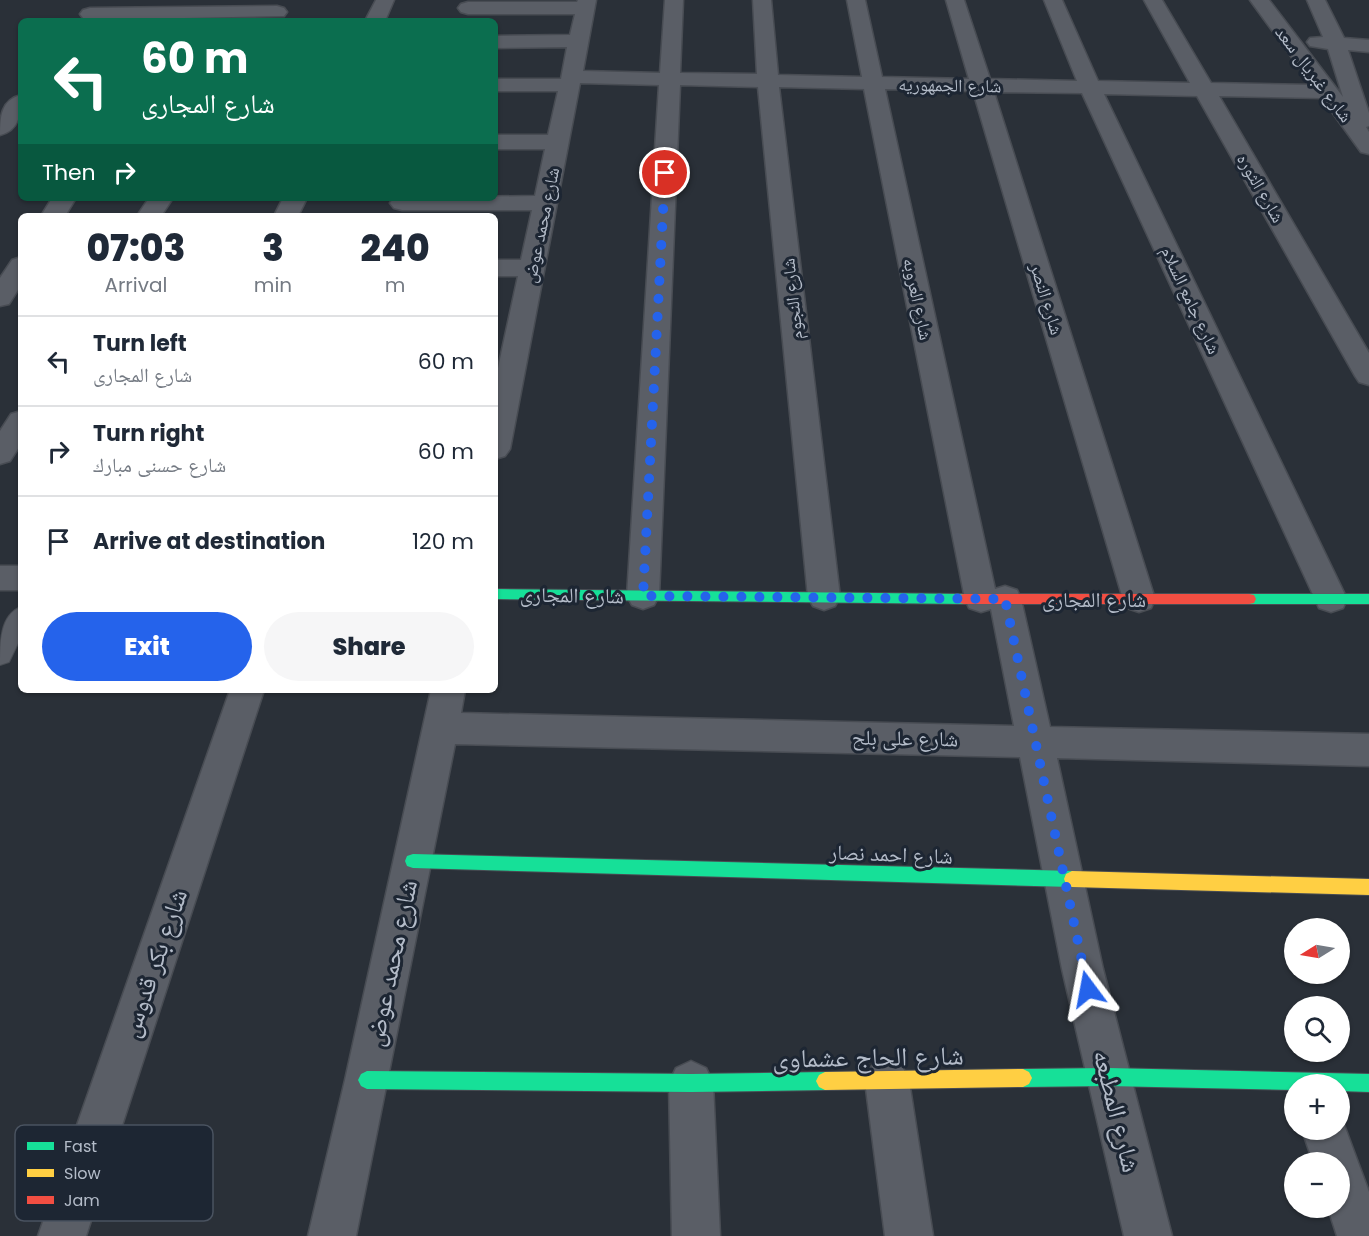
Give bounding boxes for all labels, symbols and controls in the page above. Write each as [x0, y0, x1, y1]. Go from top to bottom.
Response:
street label: شارع غبريال سعد [1269, 21, 1359, 127]
text: 60 m [141, 29, 249, 88]
icon: left [42, 42, 120, 120]
street label: شارع الجمهوريه [898, 72, 1002, 98]
text: شارع المجارى [141, 85, 275, 122]
pin [639, 147, 690, 198]
street label: شارع الثوره [1231, 149, 1291, 227]
icon: right [108, 156, 141, 189]
icon: arrive [648, 156, 681, 189]
text: Then [42, 157, 96, 188]
street label: شارع محمد عوض [517, 165, 565, 285]
text: 07:03 [86, 223, 185, 274]
text: 3 [262, 223, 284, 274]
text: 240 [361, 223, 430, 274]
street label: شارع جامع السلام [1155, 242, 1227, 358]
street label: شارع العروبه [897, 256, 939, 342]
street label: شارع النجوم [775, 257, 809, 341]
street label: شارع النصر [1024, 259, 1070, 338]
text: Arrival [104, 271, 167, 299]
text: min [254, 271, 292, 299]
text: m [385, 271, 405, 299]
text: Turn left [93, 328, 187, 359]
icon: left [42, 345, 75, 378]
text: 60 m [418, 346, 474, 377]
text: شارع المجارى [93, 361, 192, 389]
text: Turn right [93, 418, 204, 449]
icon: right [42, 435, 75, 468]
text: 60 m [418, 436, 474, 467]
text: شارع حسنى مبارك [93, 451, 226, 479]
icon: arrive [42, 525, 75, 558]
text: Arrive at destination [93, 526, 325, 557]
text: 120 m [412, 526, 474, 557]
street label: شارع المجارى [520, 580, 624, 610]
street label: شارع المجارى [1042, 585, 1146, 614]
button: Exit [42, 612, 252, 681]
button: Share [264, 612, 474, 681]
street label: شارع على بلح [852, 723, 958, 753]
street label: شارع احمد نصار [828, 837, 953, 871]
street label: شارع محمد عوض [356, 876, 426, 1050]
street label: شارع بكر قدوس [112, 884, 196, 1042]
north arrow [1284, 918, 1350, 984]
map controls [1284, 918, 1350, 1218]
position arrow [1056, 957, 1120, 1021]
button: search [1284, 996, 1350, 1062]
street label: شارع الحاج عشماوى [772, 1037, 964, 1077]
street label: شارع المطبعه [1084, 1046, 1150, 1176]
button: + [1284, 1074, 1350, 1140]
legend [15, 1125, 213, 1221]
text: Fast [64, 1135, 97, 1158]
button: − [1284, 1152, 1350, 1218]
text: Slow [64, 1162, 101, 1185]
text: Jam [64, 1189, 100, 1212]

